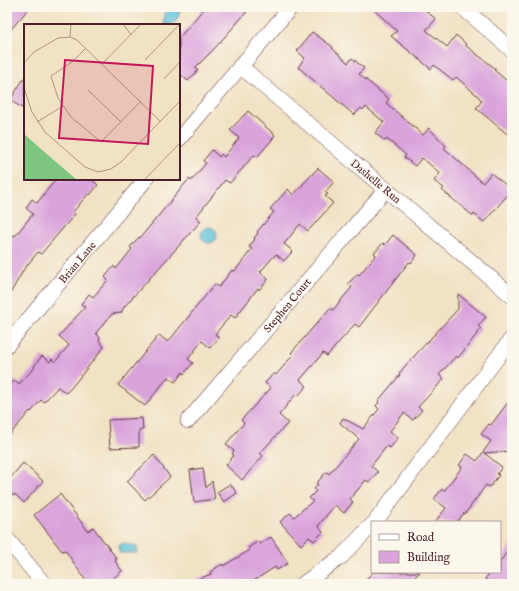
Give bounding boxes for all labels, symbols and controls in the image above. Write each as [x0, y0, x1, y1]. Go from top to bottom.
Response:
inset map [24, 24, 180, 180]
street label: Dashelle Run [347, 157, 404, 207]
street label: Brian Lane [56, 239, 99, 287]
street label: Stephen Court [261, 275, 315, 336]
legend [371, 521, 501, 573]
text: Road [407, 530, 435, 545]
text: Building [407, 550, 451, 565]

